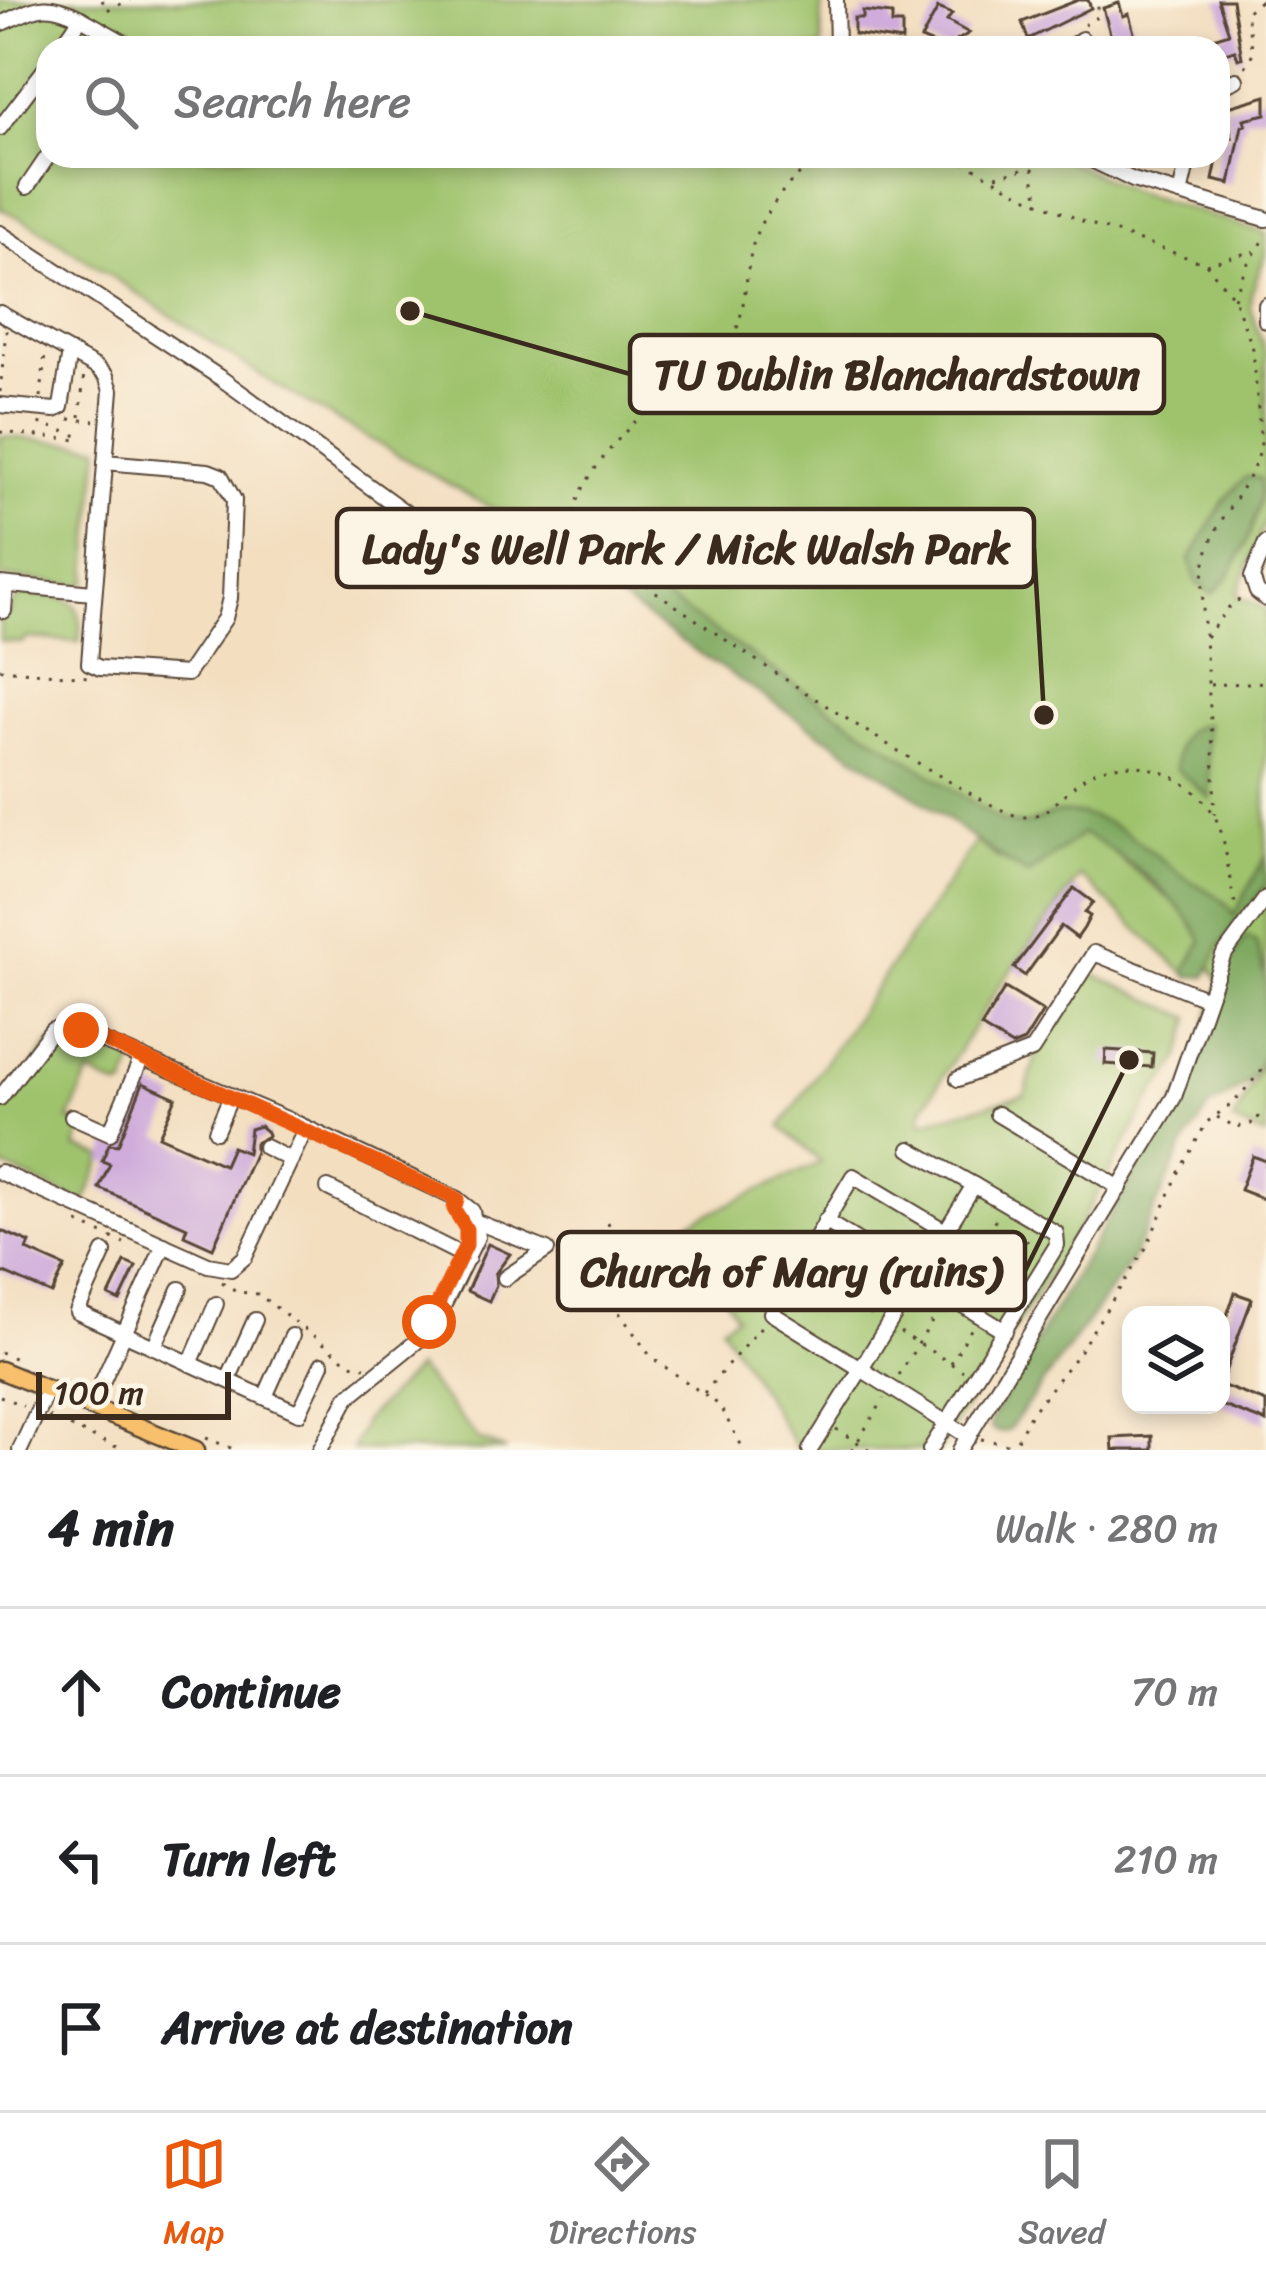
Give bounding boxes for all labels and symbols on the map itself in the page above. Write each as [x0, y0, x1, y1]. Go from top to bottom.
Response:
callout: TU Dublin Blanchardstown [630, 335, 1164, 413]
text: TU Dublin Blanchardstown [654, 338, 1141, 412]
callout: Lady's Well Park / Mick Walsh Park [337, 509, 1034, 587]
text: Lady's Well Park / Mick Walsh Park [362, 512, 1012, 586]
route end [54, 1003, 108, 1057]
callout: Church of Mary (ruins) [558, 1232, 1025, 1310]
text: Church of Mary (ruins) [580, 1235, 1005, 1309]
route start [402, 1295, 456, 1349]
scale bar [36, 1366, 231, 1419]

